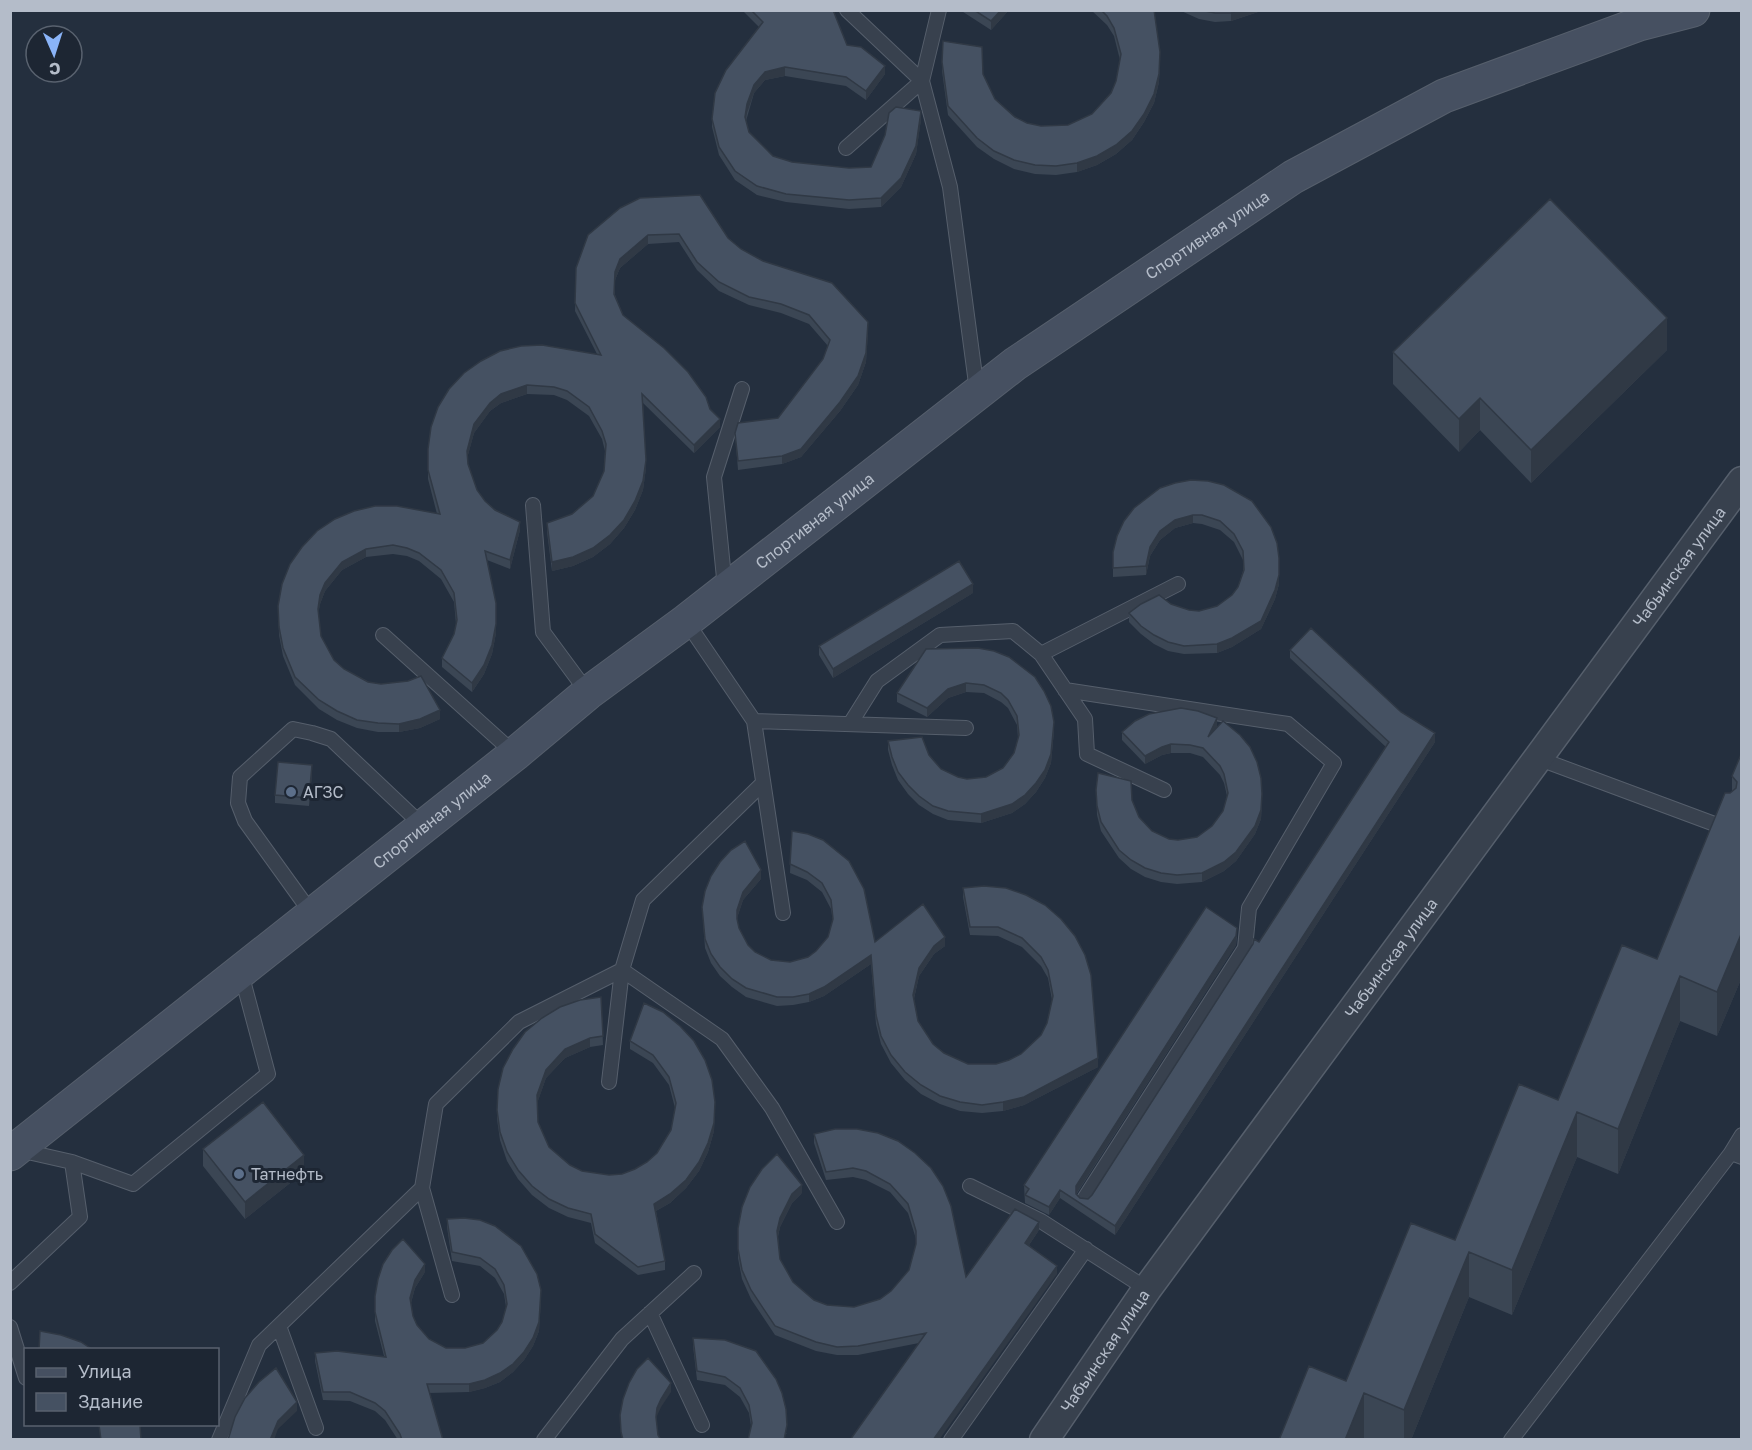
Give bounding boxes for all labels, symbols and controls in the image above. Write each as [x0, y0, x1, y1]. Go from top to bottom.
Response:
north arrow [24, 24, 84, 84]
text: С [49, 59, 61, 79]
street label: Спортивная улица [1141, 186, 1273, 284]
street label: Спортивная улица [751, 468, 878, 573]
street label: Чабьинская улица [1628, 503, 1730, 630]
street label: Спортивная улица [369, 767, 495, 873]
place label: АГЗС [303, 782, 343, 802]
marker: АГЗС [284, 785, 298, 799]
street label: Чабьинская улица [1340, 894, 1442, 1022]
place label: Татнефть [251, 1164, 323, 1184]
marker: Татнефть [232, 1167, 246, 1181]
street label: Чабьинская улица [1056, 1286, 1154, 1416]
legend [24, 1348, 219, 1426]
text: Улица [78, 1360, 132, 1382]
text: Здание [78, 1390, 143, 1412]

